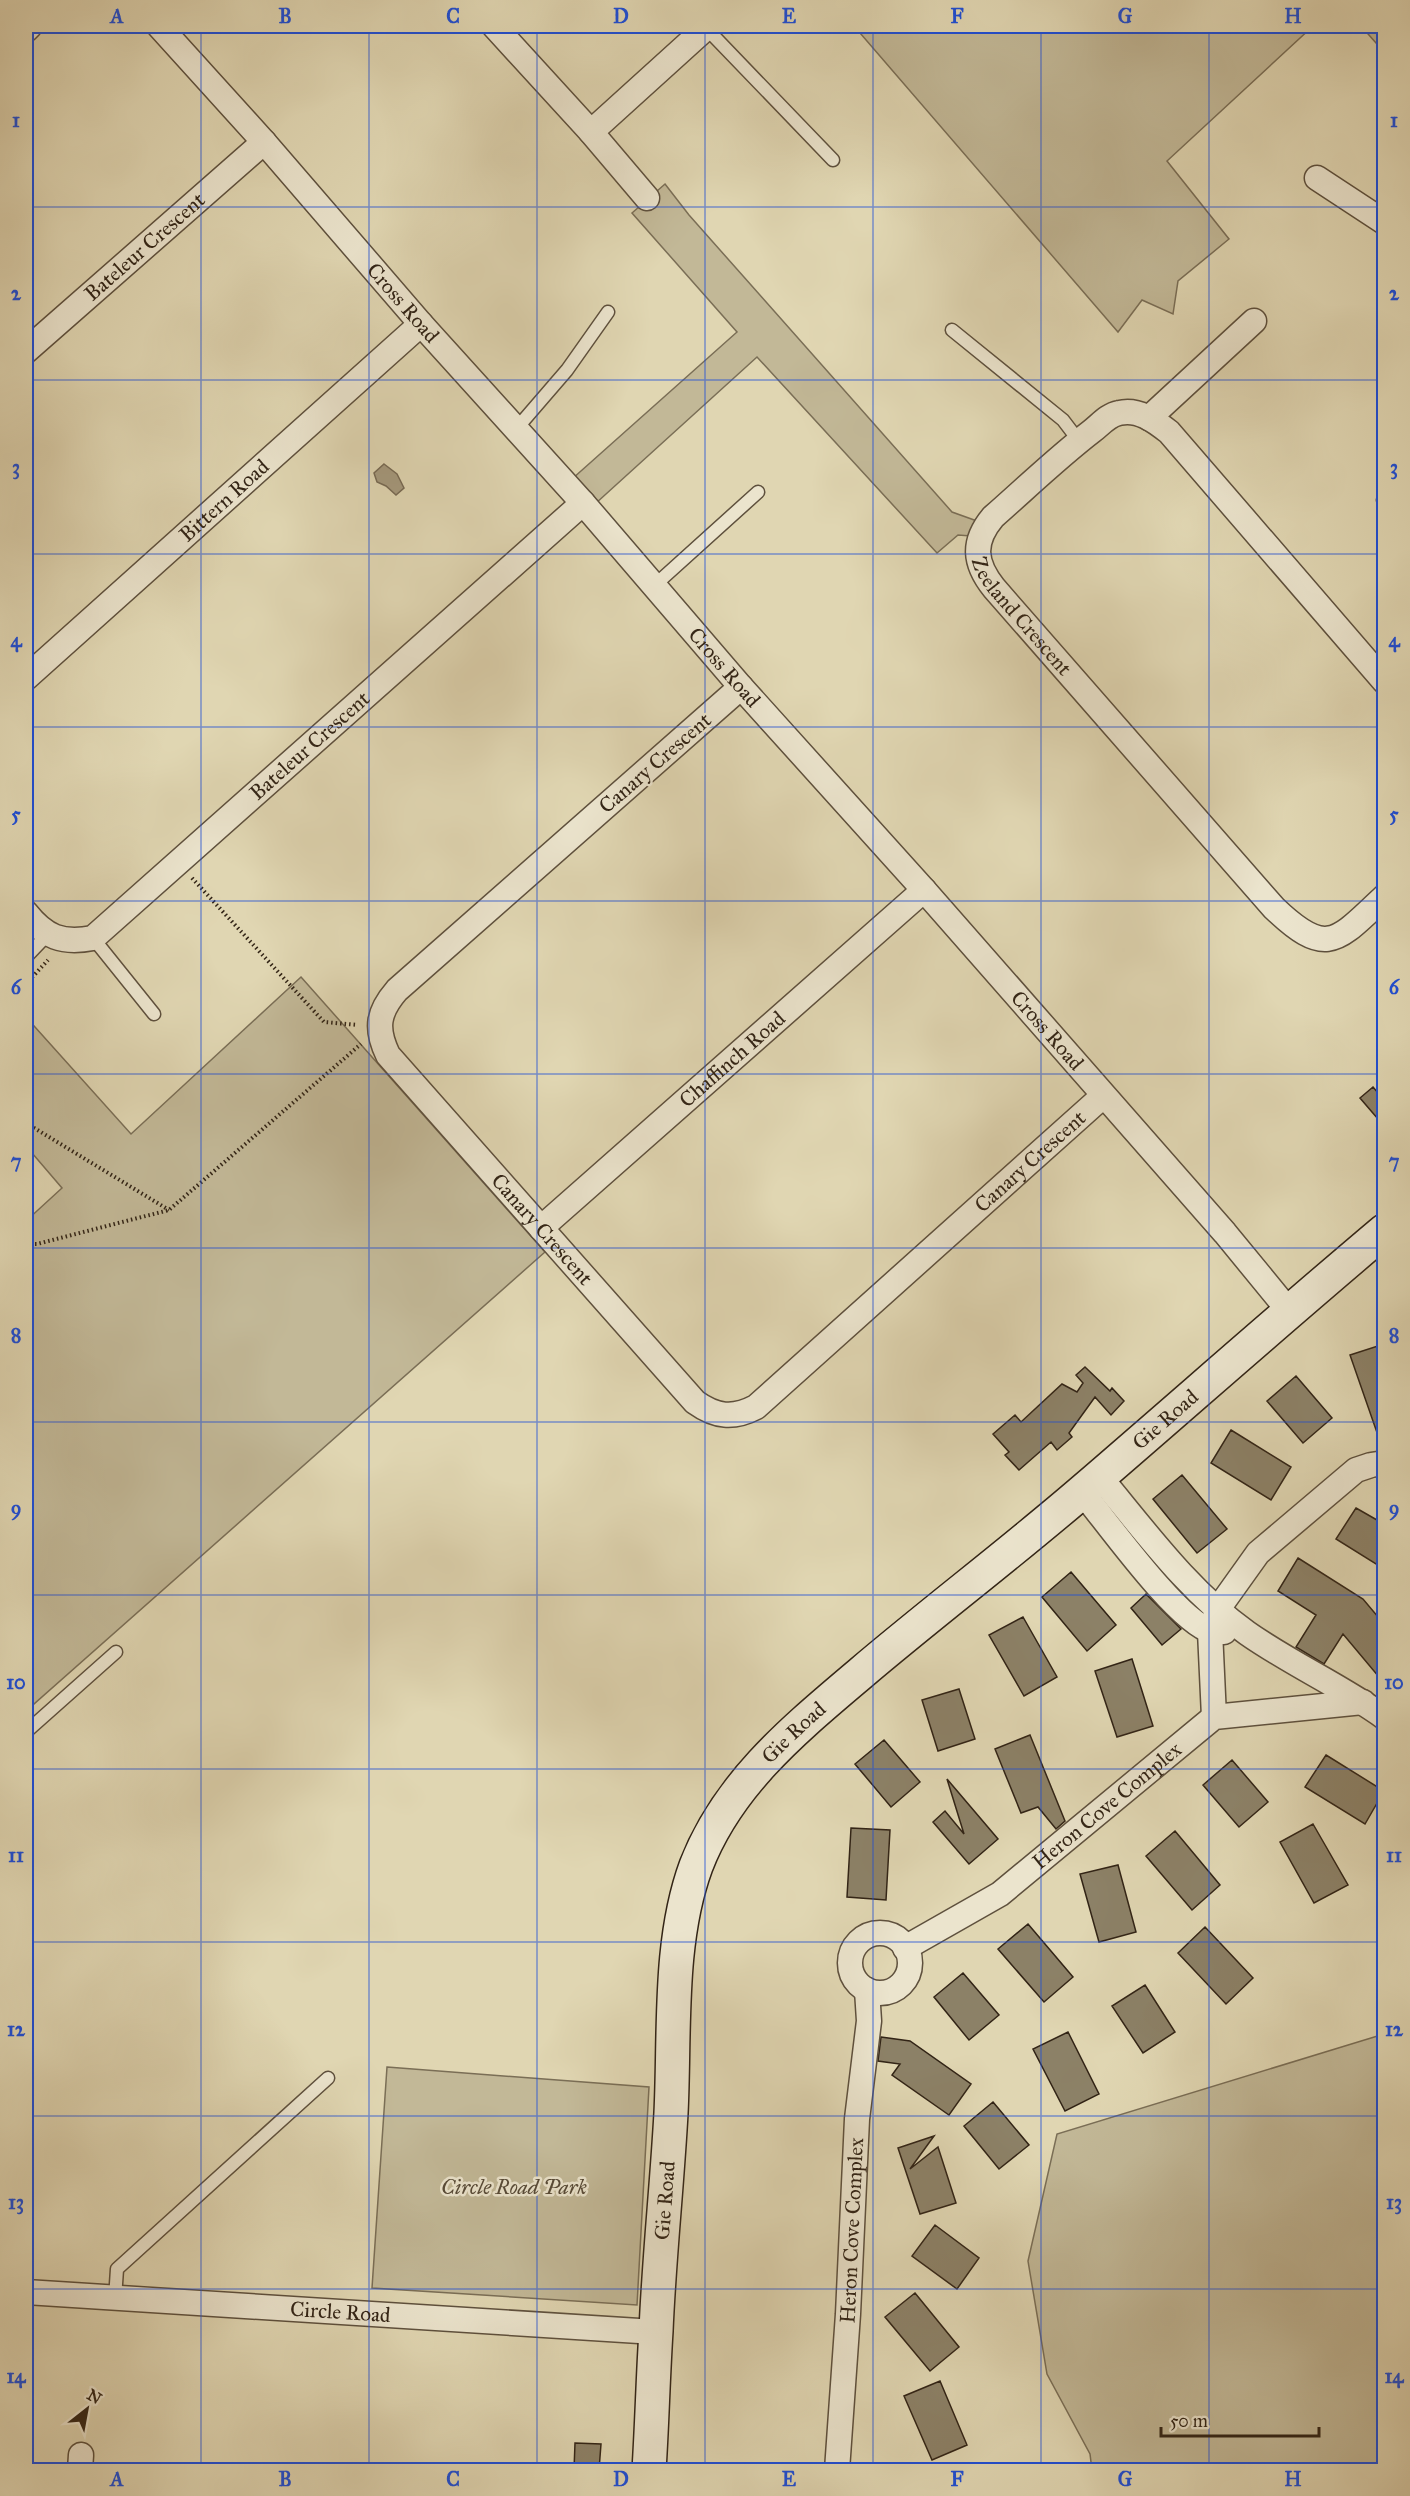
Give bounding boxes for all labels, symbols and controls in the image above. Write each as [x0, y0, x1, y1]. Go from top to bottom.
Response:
text: A [108, 4, 124, 28]
text: B [278, 4, 292, 28]
text: C [446, 4, 460, 28]
text: D [613, 4, 629, 28]
text: E [782, 4, 797, 28]
text: F [950, 4, 964, 28]
text: G [1118, 4, 1133, 28]
text: H [1284, 4, 1302, 28]
text: 1 [12, 108, 20, 132]
text: 1 [1390, 108, 1398, 132]
street label: Bateleur Crescent [79, 187, 211, 307]
street label: Cross Road [361, 258, 445, 349]
text: 2 [11, 281, 22, 305]
text: 2 [1389, 281, 1400, 305]
street label: Bittern Road [174, 453, 275, 547]
text: 3 [12, 455, 20, 480]
text: 3 [1390, 455, 1398, 480]
street label: Zeeland Crescent [966, 554, 1078, 681]
street label: Cross Road [683, 622, 766, 713]
text: 4 [10, 628, 22, 653]
text: 4 [1388, 628, 1400, 653]
street label: Bateleur Crescent [244, 685, 375, 806]
street label: Canary Crescent [593, 707, 717, 819]
text: 5 [11, 802, 21, 826]
text: 5 [1389, 802, 1399, 826]
text: 6 [11, 975, 23, 999]
text: 6 [1389, 975, 1401, 999]
street label: Cross Road [1005, 985, 1090, 1076]
street label: Chaffinch Road [674, 1005, 791, 1113]
street label: Canary Crescent [969, 1104, 1092, 1218]
text: 7 [11, 1149, 22, 1173]
text: 7 [1389, 1149, 1400, 1173]
street label: Canary Crescent [486, 1168, 599, 1291]
text: 8 [11, 1323, 21, 1347]
text: 8 [1389, 1323, 1399, 1347]
street label: Gie Road [1127, 1384, 1204, 1455]
text: 9 [11, 1496, 21, 1521]
text: 9 [1389, 1496, 1399, 1521]
text: 10 [6, 1670, 26, 1694]
text: 10 [1384, 1670, 1404, 1694]
street label: Gie Road [756, 1696, 832, 1769]
street label: Heron Cove Complex [1027, 1736, 1187, 1875]
text: 11 [8, 1843, 24, 1867]
text: 11 [1386, 1843, 1402, 1867]
text: 12 [7, 2017, 26, 2041]
text: 12 [1385, 2017, 1404, 2041]
street label: Heron Cove Complex [834, 2136, 869, 2324]
street label: Gie Road [649, 2160, 681, 2241]
park label: Circle Road Park [441, 2174, 588, 2200]
text: 13 [8, 2190, 24, 2215]
text: 13 [1386, 2190, 1402, 2215]
street label: Circle Road [289, 2296, 392, 2328]
text: 14 [6, 2364, 26, 2389]
text: 14 [1384, 2364, 1404, 2389]
north arrow [57, 2379, 117, 2439]
text: N [84, 2385, 106, 2408]
scale bar [1161, 2400, 1318, 2438]
text: 50 m [1170, 2410, 1208, 2432]
text: A [108, 2467, 124, 2491]
text: B [278, 2467, 292, 2491]
text: C [446, 2467, 460, 2491]
text: D [613, 2467, 629, 2491]
text: E [782, 2467, 797, 2491]
text: F [950, 2467, 964, 2491]
text: G [1118, 2467, 1133, 2491]
text: H [1284, 2467, 1302, 2491]

